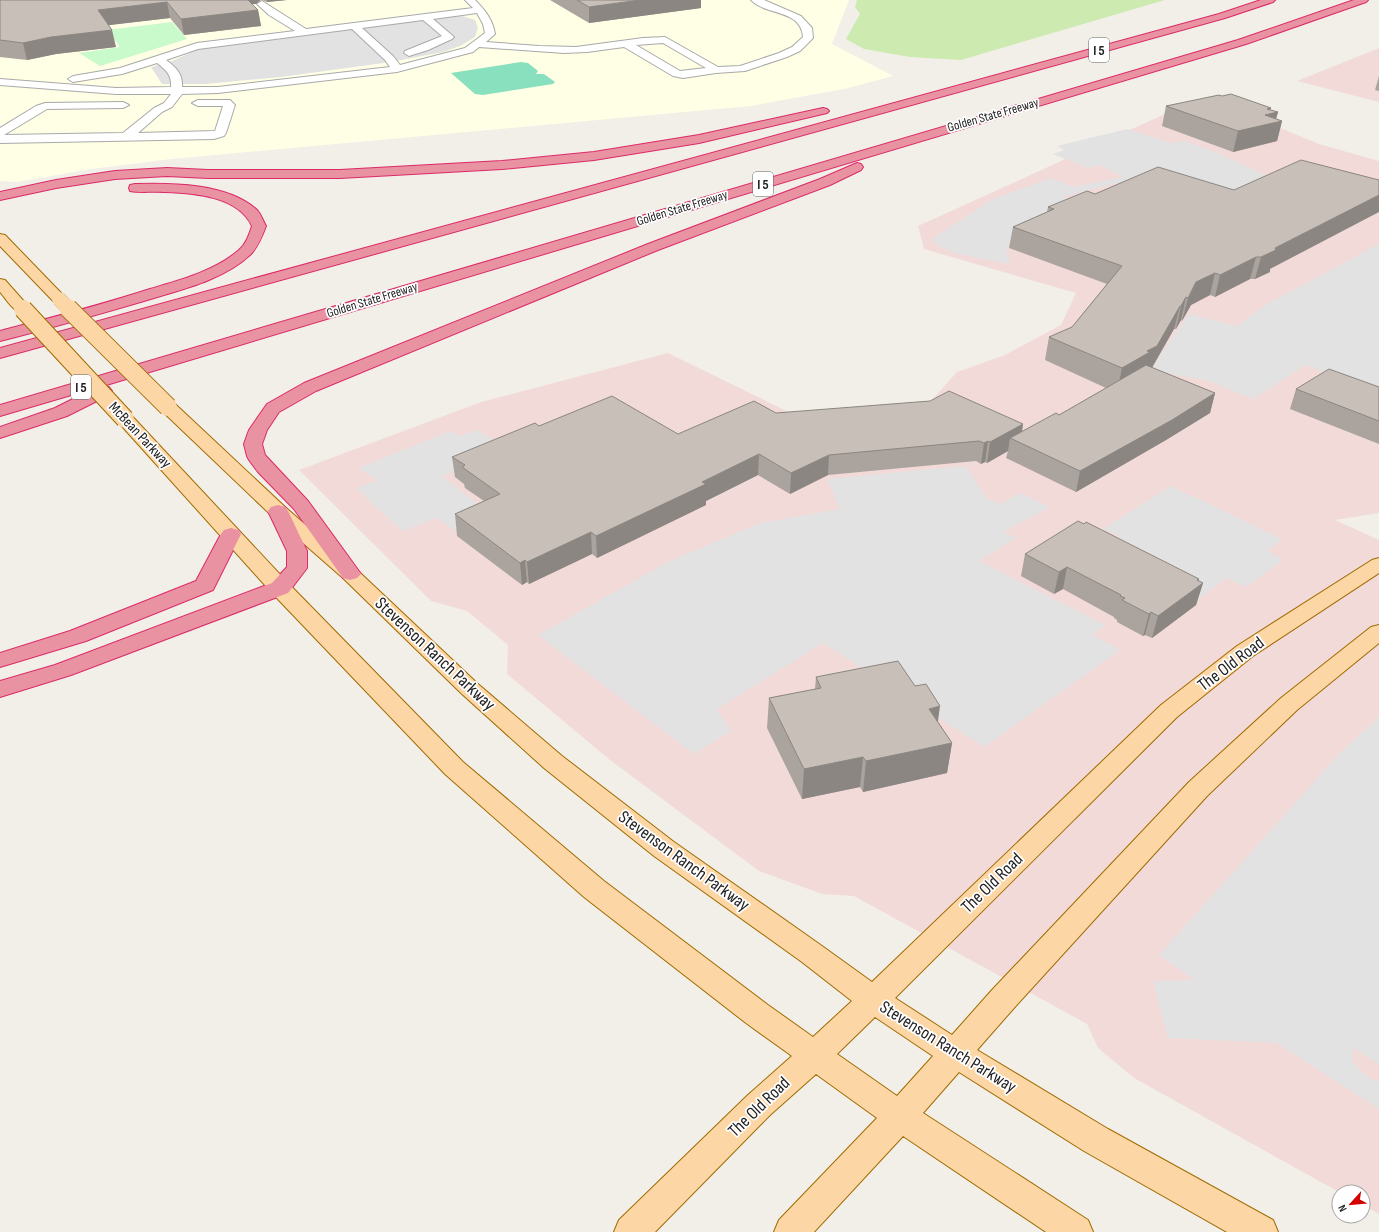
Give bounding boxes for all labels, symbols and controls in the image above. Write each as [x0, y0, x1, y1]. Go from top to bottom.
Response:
road number: I 5 [1089, 38, 1109, 62]
street label: Golden State Freeway [946, 94, 1040, 136]
road number: I 5 [753, 172, 773, 196]
street label: Golden State Freeway [635, 187, 729, 229]
street label: Golden State Freeway [325, 279, 419, 321]
road number: I 5 [71, 375, 91, 399]
street label: McBean Parkway [104, 398, 176, 472]
street label: Stevenson Ranch Parkway [370, 593, 500, 715]
street label: The Old Road [1194, 632, 1268, 696]
street label: Stevenson Ranch Parkway [614, 806, 754, 916]
street label: The Old Road [957, 849, 1027, 917]
street label: Stevenson Ranch Parkway [876, 997, 1020, 1097]
street label: The Old Road [724, 1073, 794, 1141]
north arrow [1331, 1184, 1371, 1224]
text: N [1335, 1203, 1350, 1214]

